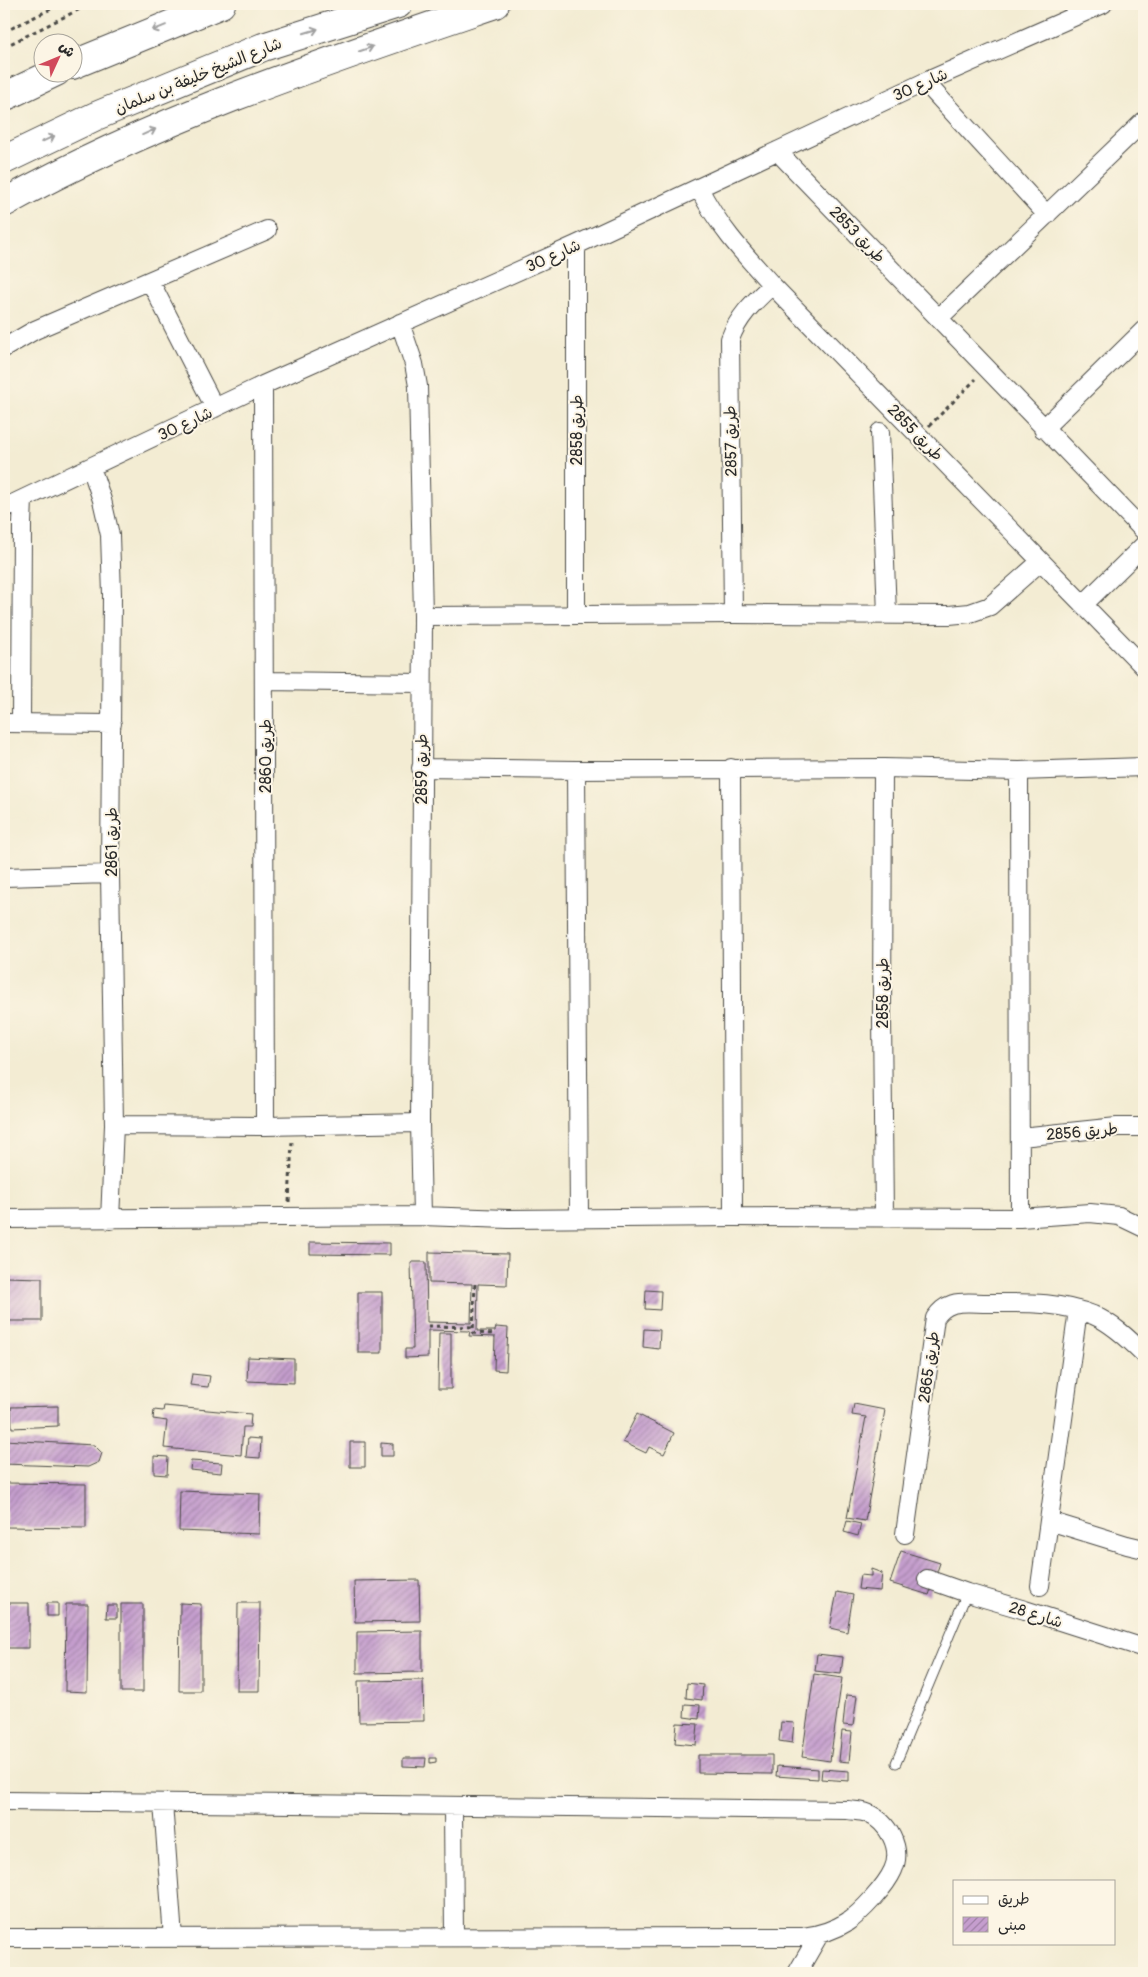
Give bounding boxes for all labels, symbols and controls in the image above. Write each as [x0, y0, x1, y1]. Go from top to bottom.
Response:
one-way arrow [152, 24, 167, 33]
one-way arrow [303, 26, 319, 36]
north arrow [32, 32, 82, 82]
street label: شارع الشيخ خليفة بن سلمان [112, 33, 285, 120]
text: ش [56, 38, 78, 61]
one-way arrow [358, 44, 373, 53]
street label: شارع 30 [890, 64, 951, 107]
one-way arrow [141, 126, 156, 136]
one-way arrow [40, 133, 55, 143]
street label: طريق 2853 [825, 202, 889, 267]
street label: شارع 30 [523, 235, 584, 278]
street label: طريق 2858 [567, 395, 587, 465]
street label: طريق 2855 [883, 400, 947, 465]
street label: شارع 30 [155, 403, 216, 446]
street label: طريق 2857 [720, 405, 742, 477]
street label: طريق 2860 [256, 719, 276, 793]
street label: طريق 2859 [412, 734, 432, 805]
street label: طريق 2861 [102, 807, 122, 877]
street label: طريق 2858 [873, 958, 893, 1028]
street label: طريق 2856 [1045, 1119, 1119, 1145]
street label: طريق 2865 [914, 1330, 944, 1404]
street label: شارع 28 [1006, 1597, 1065, 1634]
legend [953, 1880, 1116, 1944]
text: طريق [998, 1890, 1030, 1909]
text: مبنى [998, 1916, 1026, 1935]

